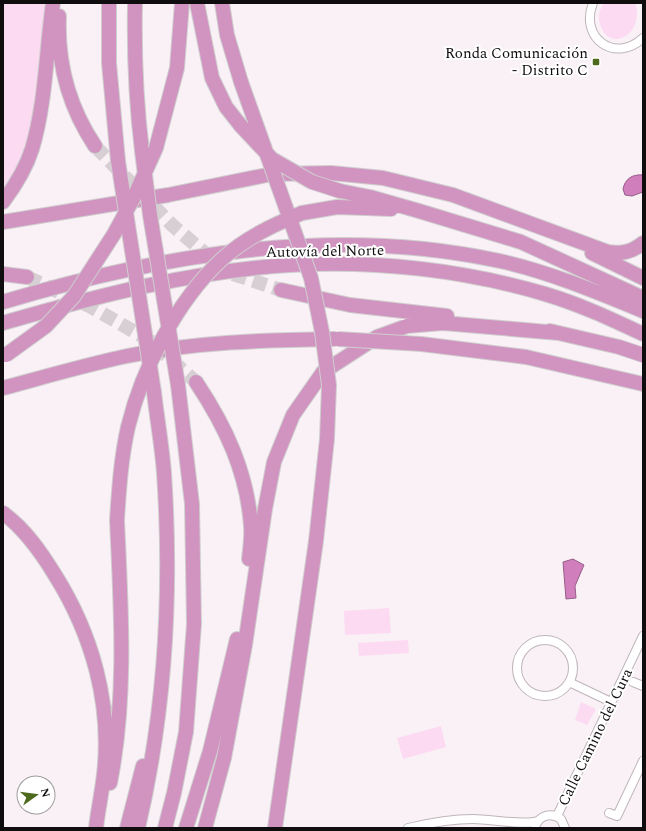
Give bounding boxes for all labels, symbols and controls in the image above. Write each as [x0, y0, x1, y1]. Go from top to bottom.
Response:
place label: Ronda Comunicación - Distrito C [445, 42, 588, 82]
marker: Ronda Comunicación - Distrito C [591, 57, 601, 67]
street label: Autovía del Norte [266, 239, 384, 264]
street label: Calle Camino del Cura [552, 664, 639, 810]
north arrow [16, 775, 56, 815]
text: N [36, 786, 55, 799]

